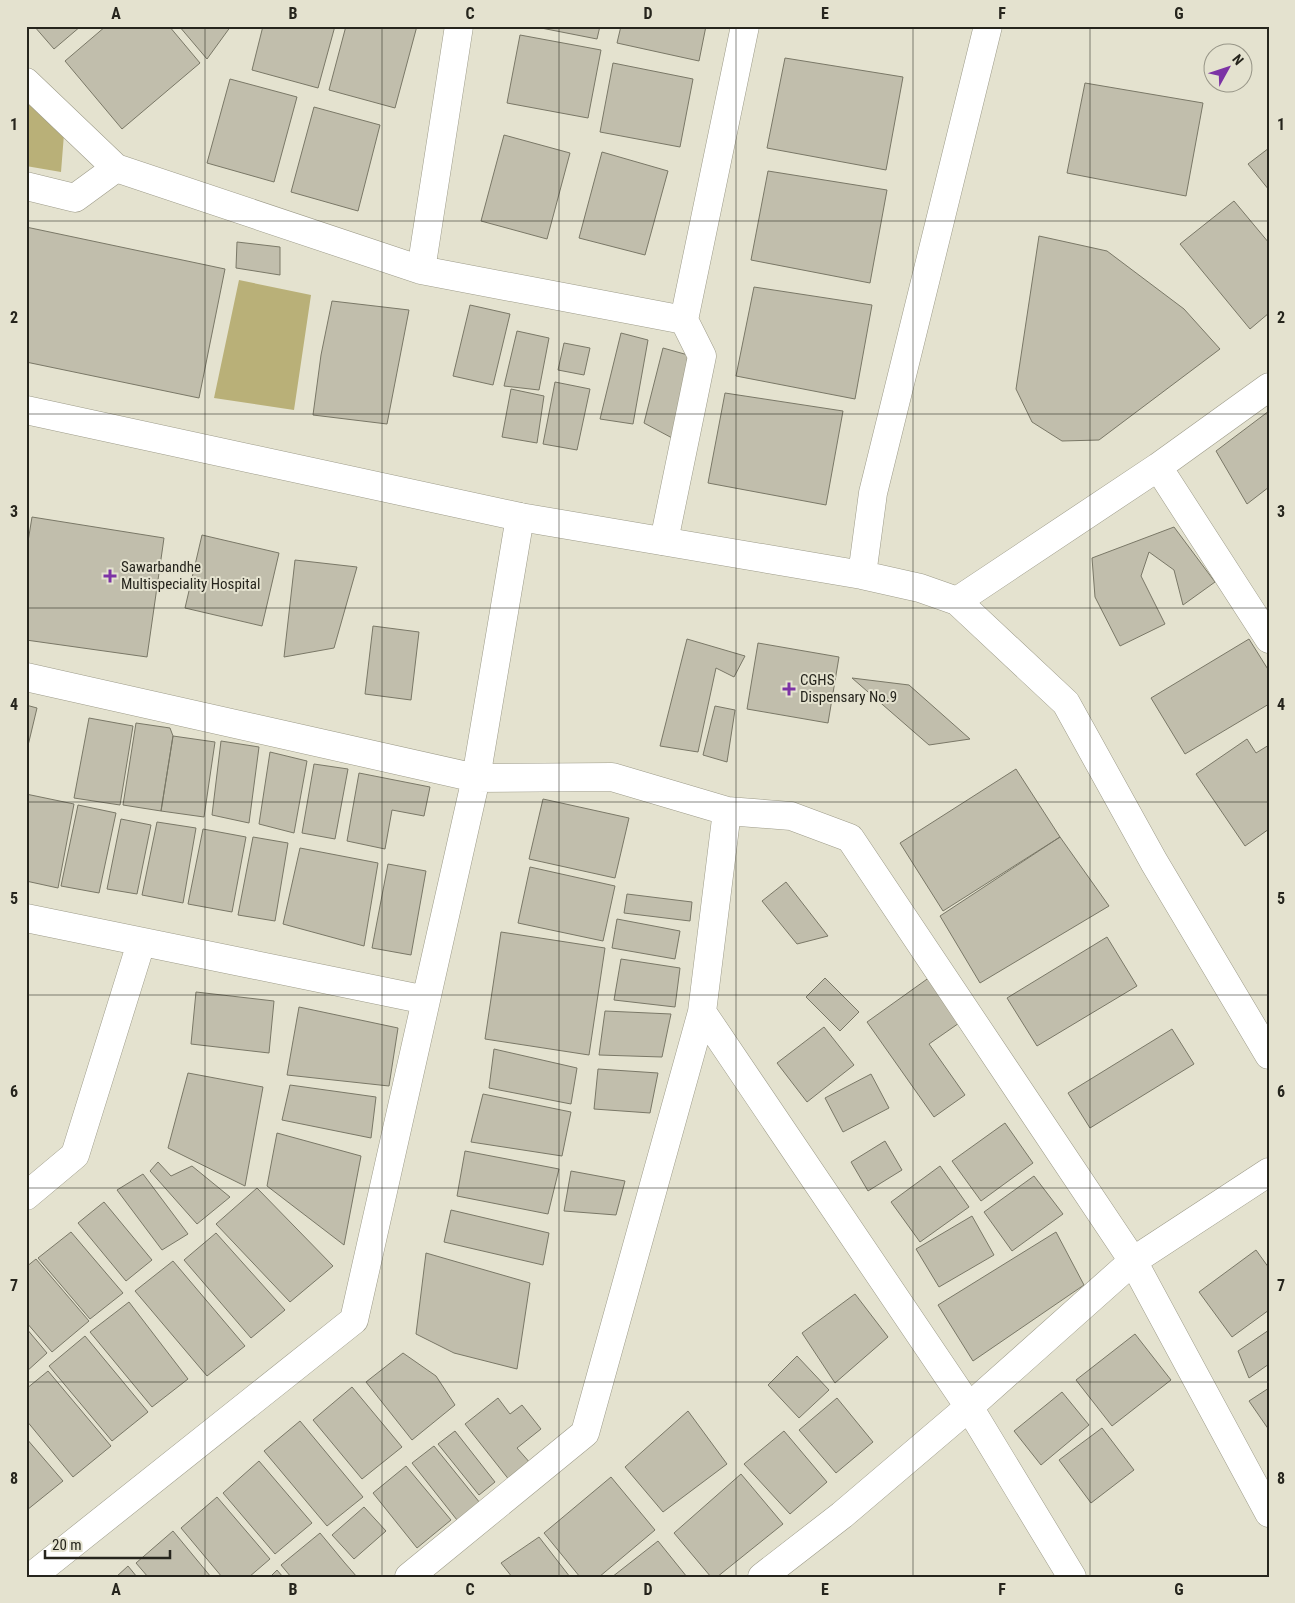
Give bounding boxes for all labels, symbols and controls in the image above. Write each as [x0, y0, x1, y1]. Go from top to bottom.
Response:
text: A [111, 4, 121, 23]
text: B [289, 4, 298, 23]
text: C [465, 4, 475, 23]
text: D [643, 4, 653, 23]
text: E [821, 4, 829, 23]
text: F [998, 4, 1006, 23]
text: G [1174, 4, 1184, 23]
north arrow [1202, 42, 1252, 92]
text: N [1229, 51, 1247, 68]
text: 1 [10, 115, 18, 134]
text: 1 [1277, 115, 1285, 134]
text: 2 [10, 308, 18, 327]
text: 2 [1277, 308, 1285, 327]
text: 3 [10, 502, 18, 521]
text: 3 [1277, 502, 1285, 521]
place label: Sawarbandhe Multispeciality Hospital [121, 558, 260, 593]
marker: Sawarbandhe Multispeciality Hospital [103, 569, 117, 583]
place label: CGHS Dispensary No.9 [800, 671, 897, 706]
marker: CGHS Dispensary No.9 [782, 682, 796, 696]
text: 4 [10, 695, 18, 714]
text: 4 [1277, 695, 1285, 714]
text: 5 [10, 889, 18, 908]
text: 5 [1277, 889, 1285, 908]
text: 6 [10, 1082, 18, 1101]
text: 6 [1277, 1082, 1285, 1101]
text: 7 [10, 1276, 18, 1295]
text: 7 [1277, 1276, 1285, 1295]
text: 8 [10, 1469, 18, 1488]
text: 8 [1277, 1469, 1285, 1488]
scale bar [45, 1528, 170, 1560]
text: 20 m [52, 1536, 82, 1554]
text: A [111, 1580, 121, 1599]
text: B [289, 1580, 298, 1599]
text: C [465, 1580, 475, 1599]
text: D [643, 1580, 653, 1599]
text: E [821, 1580, 829, 1599]
text: F [998, 1580, 1006, 1599]
text: G [1174, 1580, 1184, 1599]

